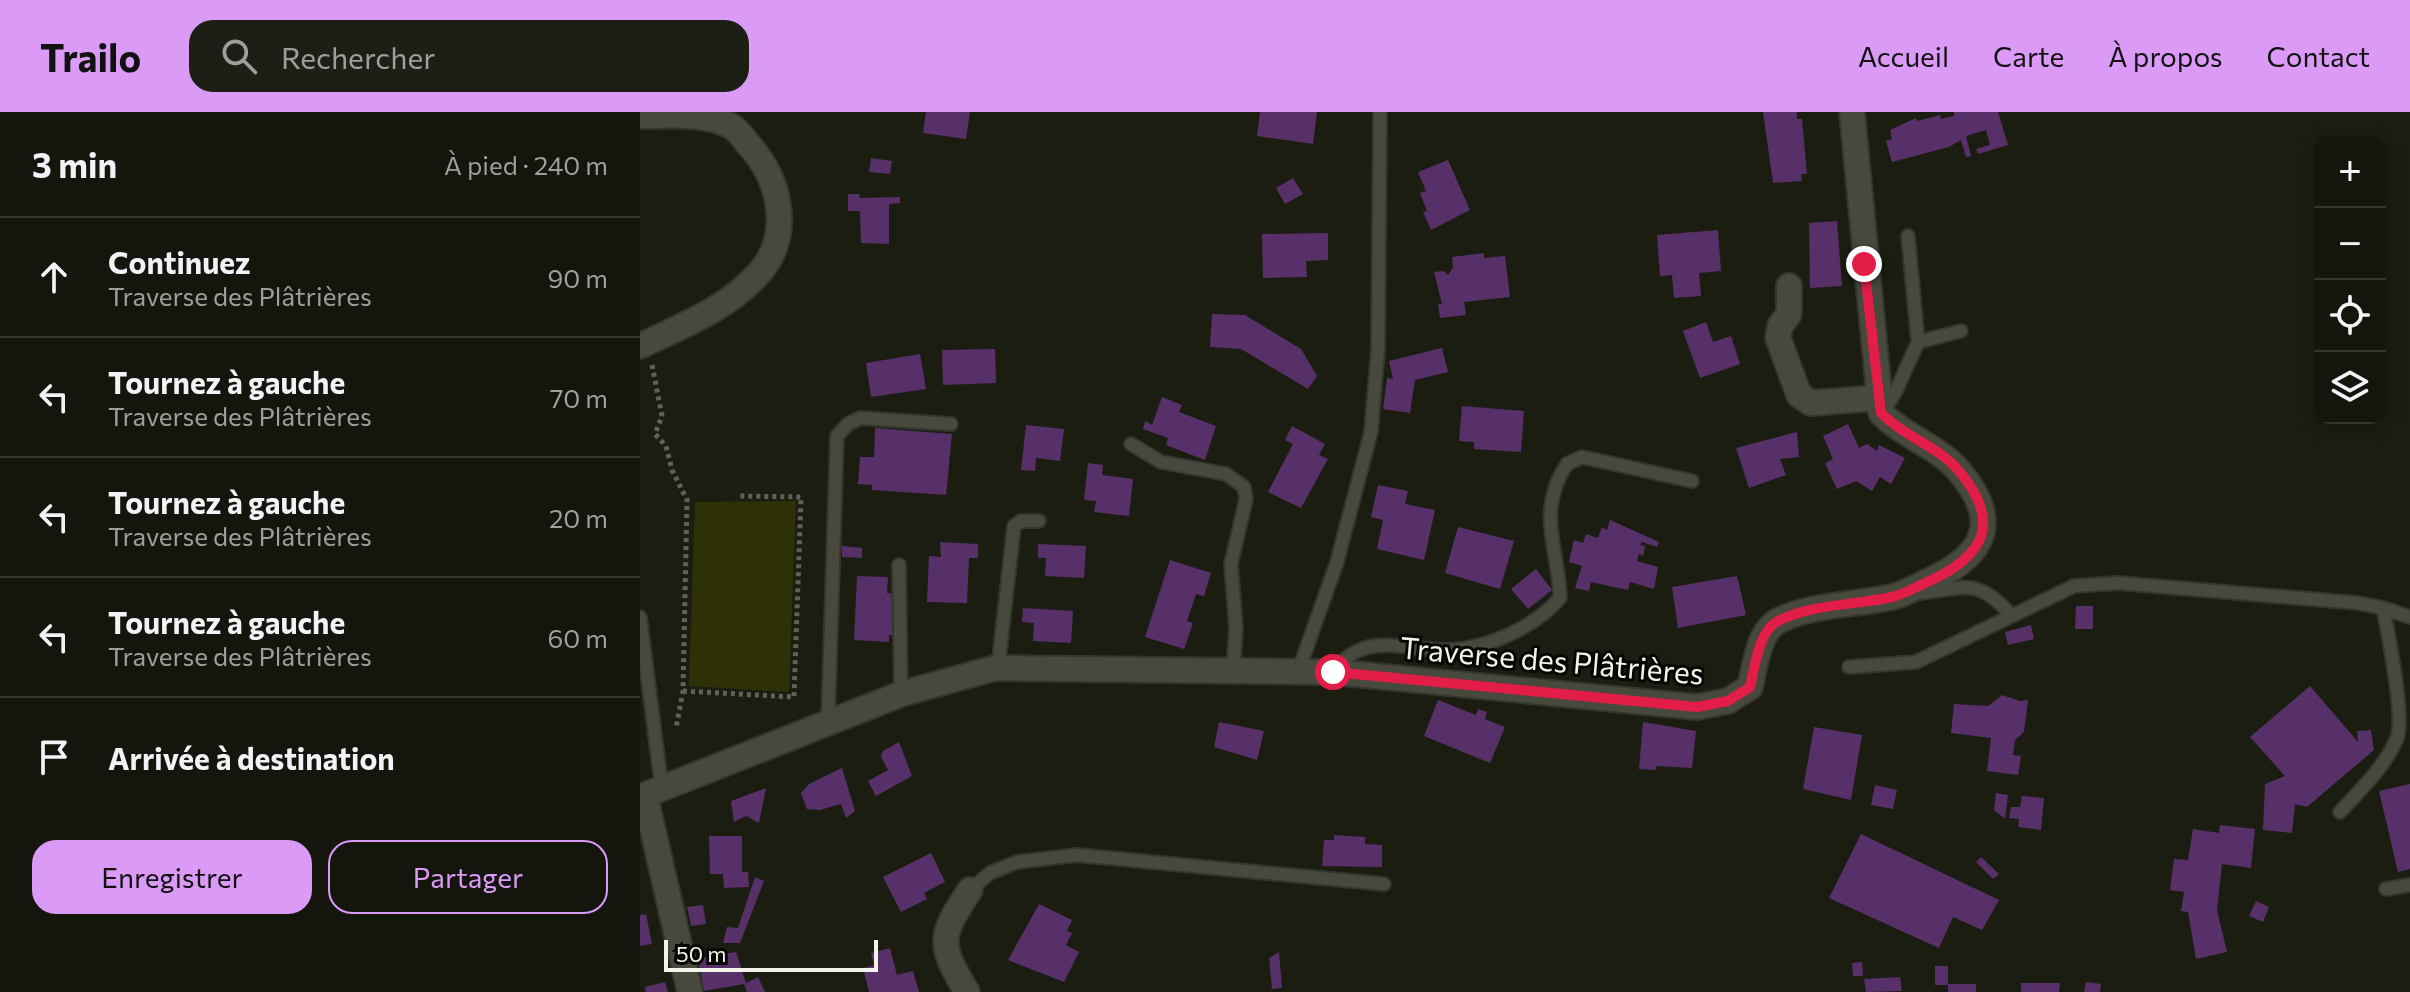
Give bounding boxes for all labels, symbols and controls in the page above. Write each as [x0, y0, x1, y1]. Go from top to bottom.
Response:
search box [189, 20, 749, 92]
text: Trailo [40, 33, 141, 80]
icon: search [217, 34, 261, 78]
text: Rechercher [281, 38, 435, 75]
text: Accueil [1858, 39, 1949, 73]
text: Carte [1993, 39, 2064, 73]
text: À propos [2108, 39, 2223, 73]
text: Contact [2267, 39, 2370, 73]
map controls [2314, 136, 2386, 424]
button: + [2314, 136, 2386, 208]
text: 3 min [32, 143, 117, 185]
text: À pied · 240 m [444, 149, 608, 180]
button: − [2314, 208, 2386, 280]
text: Continuez [108, 243, 251, 280]
route end [1846, 246, 1882, 282]
icon: ahead [32, 255, 76, 299]
text: 90 m [548, 262, 608, 293]
text: Traverse des Plâtrières [108, 280, 372, 311]
button: locate [2314, 280, 2386, 352]
button: layers [2314, 352, 2386, 424]
text: Tournez à gauche [108, 363, 345, 400]
icon: left [32, 375, 76, 419]
text: 70 m [550, 382, 608, 413]
text: Traverse des Plâtrières [108, 400, 372, 431]
text: Tournez à gauche [108, 483, 345, 520]
icon: left [32, 495, 76, 539]
text: 20 m [549, 502, 608, 533]
text: Traverse des Plâtrières [108, 520, 372, 551]
text: Tournez à gauche [108, 603, 345, 640]
icon: left [32, 615, 76, 659]
text: 60 m [548, 622, 608, 653]
street label: Traverse des Plâtrières [1399, 627, 1705, 691]
text: Traverse des Plâtrières [108, 640, 372, 671]
route start [1315, 654, 1351, 690]
icon: arrive [32, 735, 76, 779]
text: Arrivée à destination [108, 739, 395, 776]
button: Enregistrer [32, 840, 312, 914]
button: Partager [328, 840, 608, 914]
scale bar [664, 936, 878, 972]
text: 50 m [676, 940, 726, 967]

